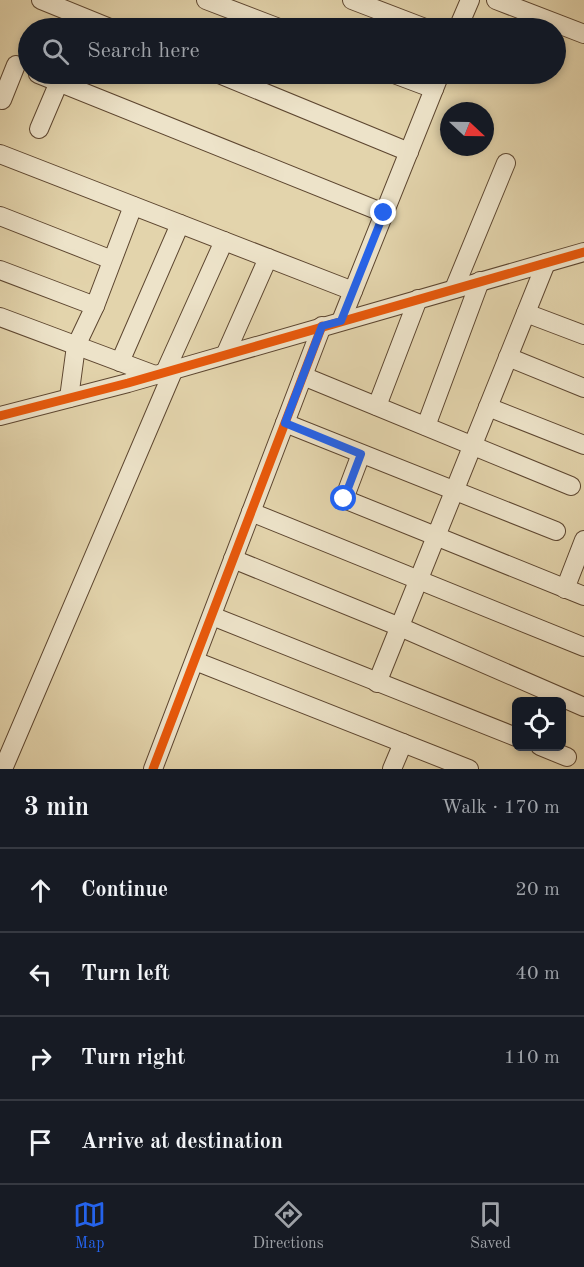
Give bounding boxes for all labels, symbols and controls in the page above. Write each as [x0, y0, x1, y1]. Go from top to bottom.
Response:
search box [18, 18, 566, 84]
icon: search [39, 35, 72, 68]
text: Search here [87, 40, 200, 62]
north arrow [440, 102, 494, 156]
route end [370, 199, 396, 225]
route start [330, 485, 356, 511]
map controls [512, 697, 566, 751]
button: locate [512, 697, 566, 751]
text: 3 min [24, 795, 89, 821]
text: Walk · 170 m [441, 798, 560, 818]
icon: ahead [24, 874, 57, 907]
text: Continue [81, 879, 168, 901]
text: 20 m [515, 880, 560, 900]
icon: left [24, 958, 57, 991]
text: Turn left [81, 963, 170, 985]
text: 40 m [515, 964, 560, 984]
icon: right [24, 1042, 57, 1075]
text: Turn right [81, 1047, 185, 1069]
text: 110 m [504, 1048, 560, 1068]
icon: arrive [24, 1126, 57, 1159]
text: Arrive at destination [81, 1131, 283, 1153]
tab: Map [73, 1198, 106, 1254]
tab: Directions [253, 1198, 324, 1254]
tab: Saved [470, 1198, 511, 1254]

